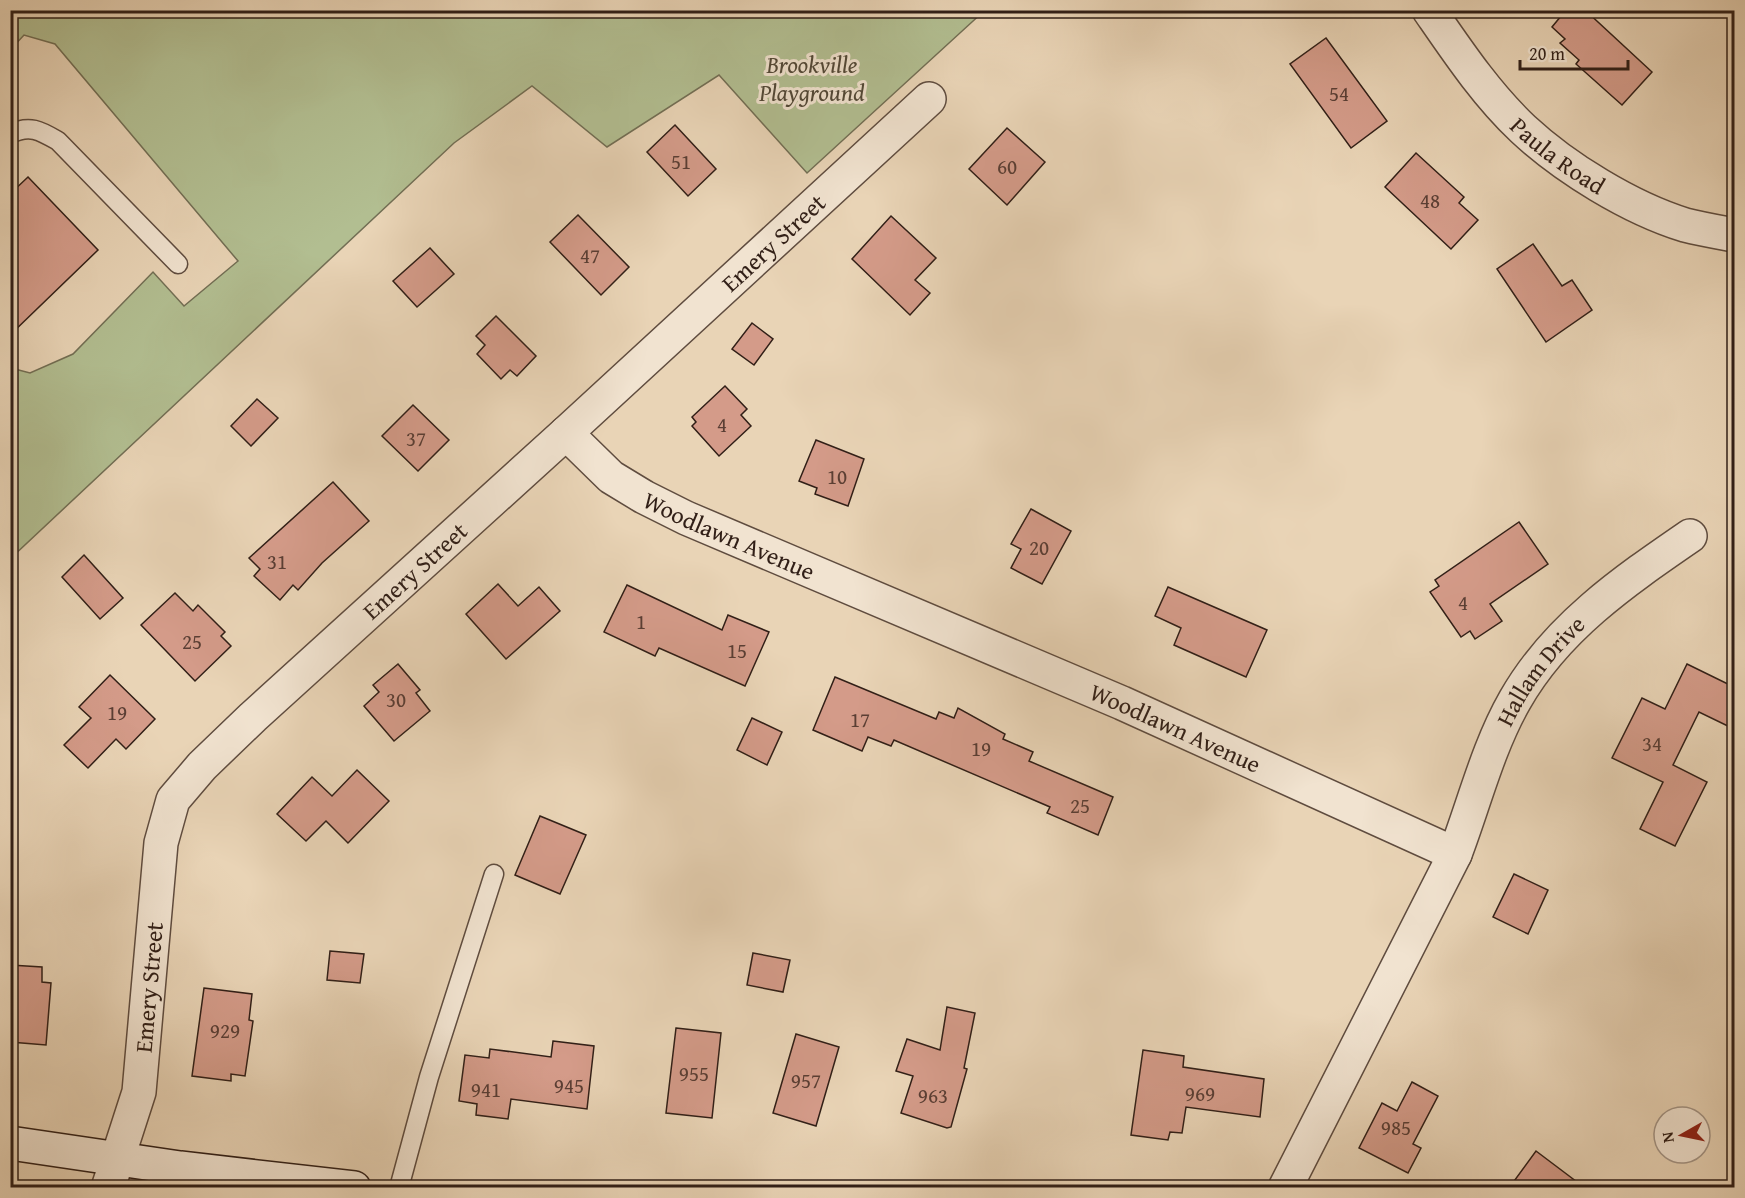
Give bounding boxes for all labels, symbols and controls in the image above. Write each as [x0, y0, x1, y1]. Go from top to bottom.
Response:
scale bar [1520, 33, 1628, 71]
text: 20 m [1529, 40, 1565, 67]
park label: Brookville Playground [758, 47, 865, 110]
house number: 54 [1329, 78, 1349, 109]
street label: Paula Road [1503, 109, 1612, 203]
house number: 51 [671, 146, 691, 177]
house number: 60 [997, 151, 1017, 182]
street label: Emery Street [713, 185, 834, 300]
house number: 48 [1420, 185, 1440, 216]
house number: 47 [580, 240, 600, 271]
house number: 4 [717, 409, 727, 440]
house number: 37 [406, 423, 426, 454]
house number: 10 [827, 461, 847, 492]
street label: Woodlawn Avenue [637, 482, 820, 588]
street label: Emery Street [354, 513, 475, 627]
house number: 20 [1029, 532, 1049, 563]
house number: 31 [267, 546, 287, 577]
house number: 4 [1458, 587, 1468, 618]
house number: 1 [636, 606, 646, 637]
street label: Hallam Drive [1487, 607, 1592, 732]
house number: 25 [182, 626, 202, 657]
house number: 15 [727, 635, 747, 666]
street label: Woodlawn Avenue [1085, 674, 1267, 781]
house number: 30 [386, 684, 406, 715]
house number: 19 [107, 697, 127, 728]
house number: 17 [850, 704, 870, 735]
house number: 34 [1642, 728, 1662, 759]
house number: 19 [971, 733, 991, 764]
house number: 25 [1070, 790, 1090, 821]
street label: Emery Street [125, 920, 171, 1054]
house number: 929 [210, 1015, 240, 1046]
house number: 955 [679, 1058, 709, 1089]
house number: 957 [791, 1065, 821, 1096]
house number: 945 [554, 1070, 584, 1101]
house number: 941 [471, 1074, 501, 1105]
house number: 969 [1185, 1078, 1215, 1109]
house number: 963 [918, 1080, 948, 1111]
north arrow [1652, 1105, 1712, 1165]
house number: 985 [1381, 1112, 1411, 1143]
text: N [1654, 1130, 1680, 1145]

